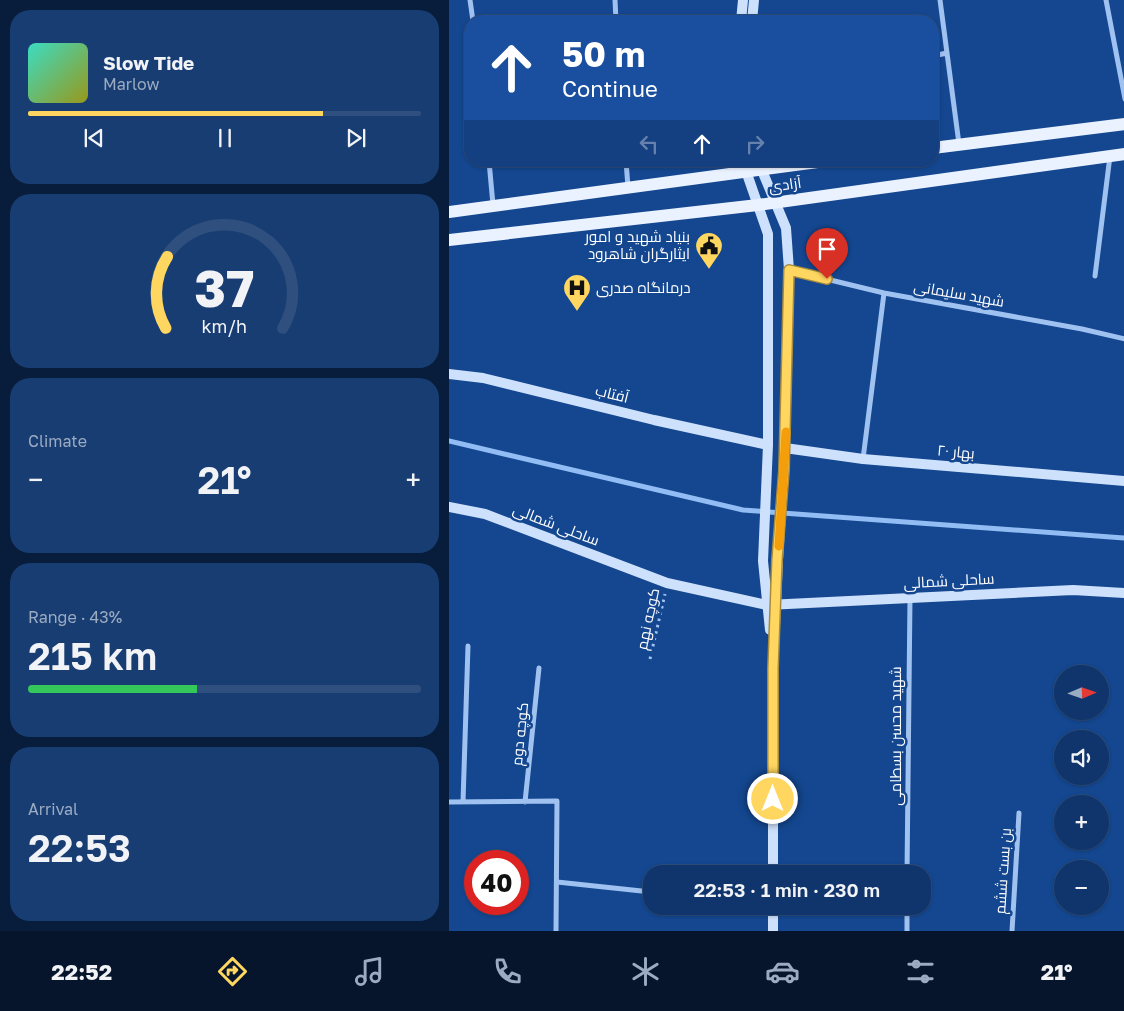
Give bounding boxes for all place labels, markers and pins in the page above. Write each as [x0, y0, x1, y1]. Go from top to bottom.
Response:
place label: بنیاد شهید و امور ایثارگران شاهرود [584, 227, 690, 264]
pin [806, 228, 848, 279]
public building icon: بنیاد شهید و امور ایثارگران شاهرود [694, 231, 724, 270]
hospital icon: درمانگاه صدری [562, 273, 592, 312]
place label: درمانگاه صدری [596, 278, 691, 298]

